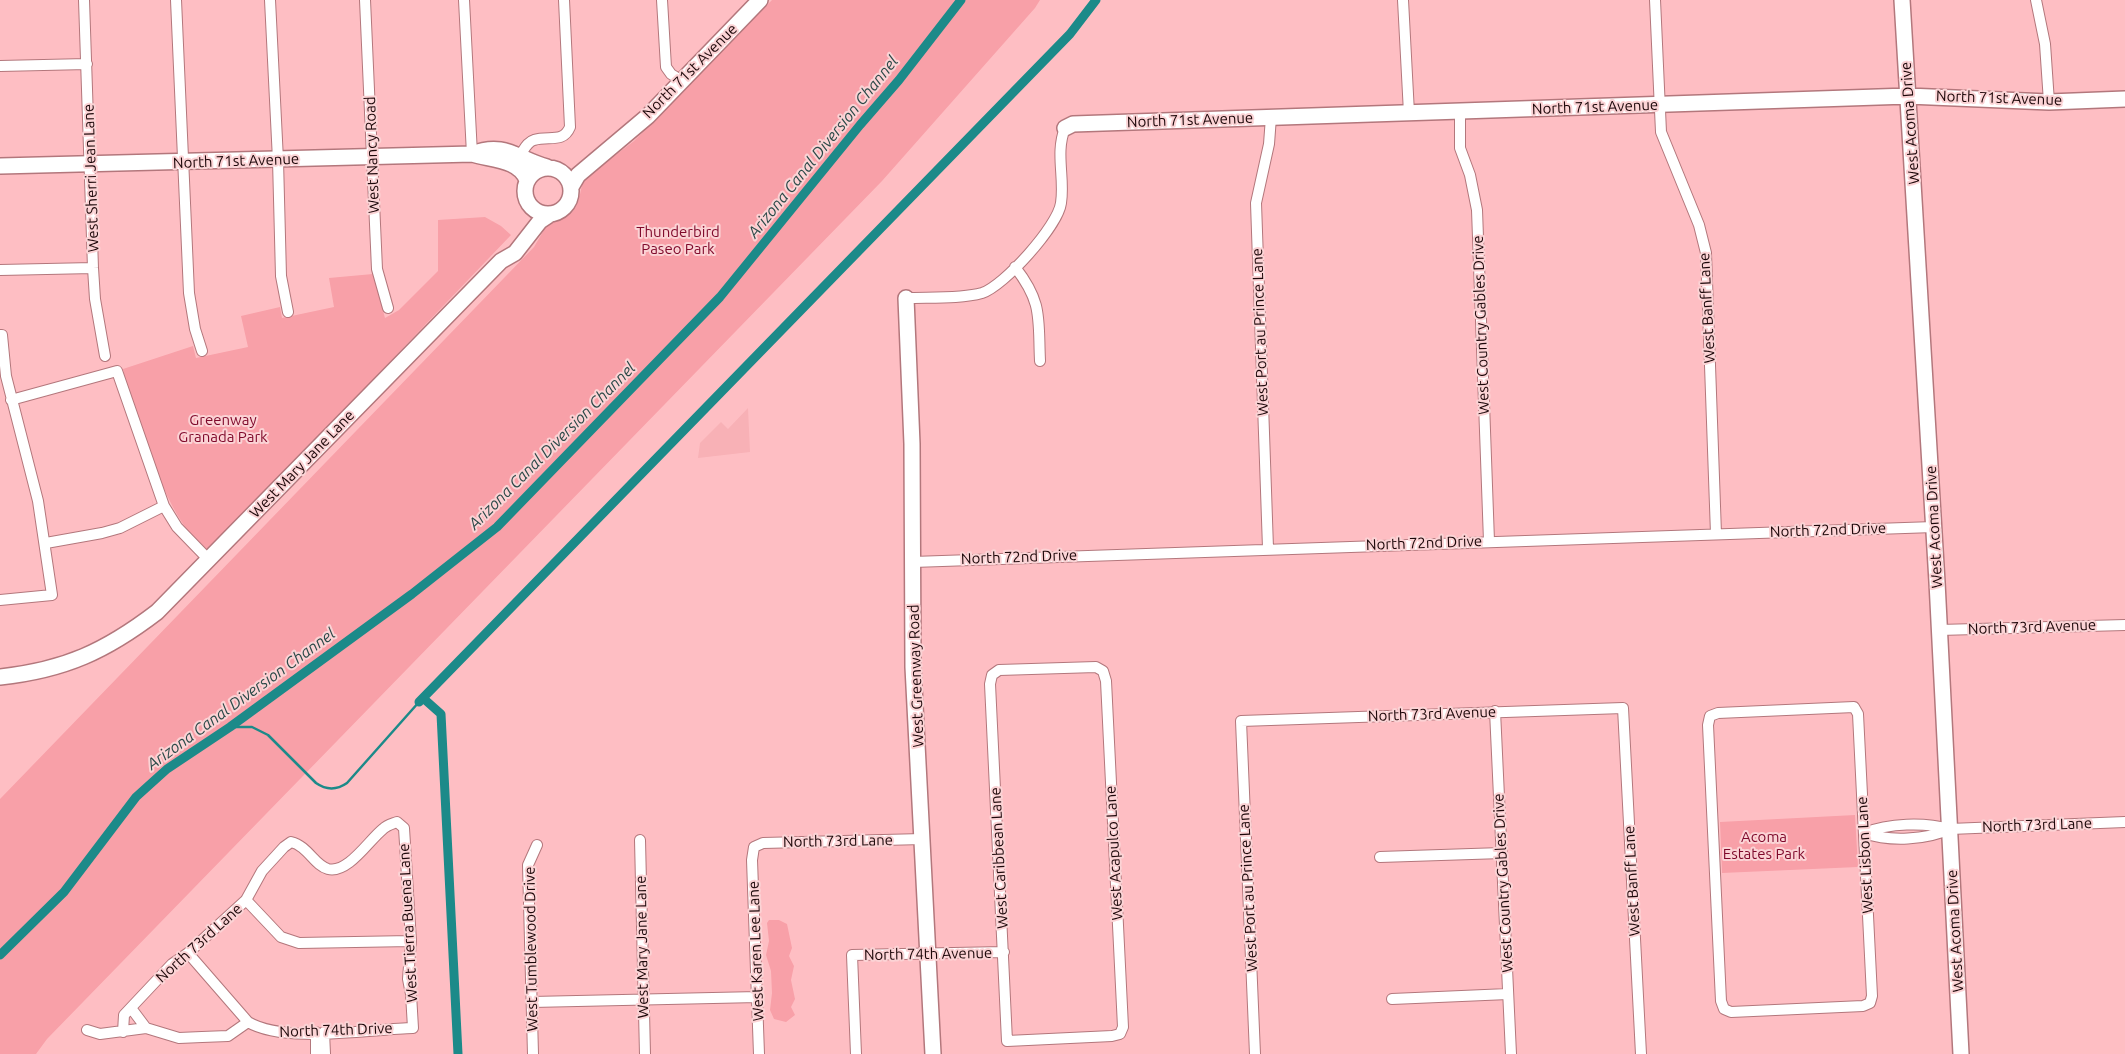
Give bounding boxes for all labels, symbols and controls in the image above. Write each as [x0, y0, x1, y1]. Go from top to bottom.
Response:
street label: North 71st Avenue [639, 20, 741, 122]
water label: Arizona Canal Diversion Channel [744, 52, 902, 242]
street label: West Acoma Drive [1897, 61, 1923, 185]
street label: North 71st Avenue [1936, 87, 2062, 109]
street label: West Nancy Road [361, 96, 383, 214]
street label: North 71st Avenue [1532, 96, 1658, 118]
street label: West Sherri Jean Lane [79, 103, 103, 253]
street label: North 71st Avenue [1127, 109, 1253, 131]
street label: North 71st Avenue [173, 150, 299, 172]
park label: Thunderbird Paseo Park [636, 223, 720, 258]
street label: West Country Gables Drive [1469, 235, 1493, 415]
street label: West Port au Prince Lane [1248, 248, 1272, 416]
street label: West Banff Lane [1695, 252, 1719, 364]
water label: Arizona Canal Diversion Channel [464, 358, 640, 534]
street label: West Mary Jane Lane [246, 406, 358, 522]
park label: Greenway Granada Park [178, 411, 268, 446]
street label: West Acoma Drive [1922, 465, 1946, 589]
street label: North 72nd Drive [1770, 519, 1886, 541]
street label: North 72nd Drive [1366, 532, 1482, 554]
street label: North 72nd Drive [961, 546, 1077, 568]
street label: West Greenway Road [905, 604, 927, 748]
street label: North 73rd Avenue [1968, 616, 2096, 638]
water label: Arizona Canal Diversion Channel [143, 624, 339, 774]
street label: North 73rd Avenue [1368, 703, 1496, 725]
street label: West Acapulco Lane [1101, 785, 1127, 921]
street label: West Caribbean Lane [986, 787, 1012, 929]
street label: West Country Gables Drive [1489, 793, 1517, 973]
street label: West Lisbon Lane [1853, 796, 1877, 914]
street label: West Port au Prince Lane [1235, 804, 1261, 972]
street label: North 73rd Lane [1982, 814, 2092, 836]
street label: West Banff Lane [1620, 825, 1644, 937]
park label: Acoma Estates Park [1723, 828, 1805, 863]
street label: North 73rd Lane [783, 831, 893, 851]
street label: West Tierra Buena Lane [395, 843, 421, 1003]
street label: West Tumblewood Drive [521, 866, 541, 1032]
street label: West Acoma Drive [1943, 869, 1967, 993]
street label: West Mary Jane Lane [632, 875, 652, 1019]
street label: West Karen Lee Lane [745, 881, 767, 1021]
street label: North 73rd Lane [152, 899, 246, 987]
street label: North 74th Avenue [864, 944, 992, 964]
street label: North 74th Drive [279, 1019, 393, 1041]

